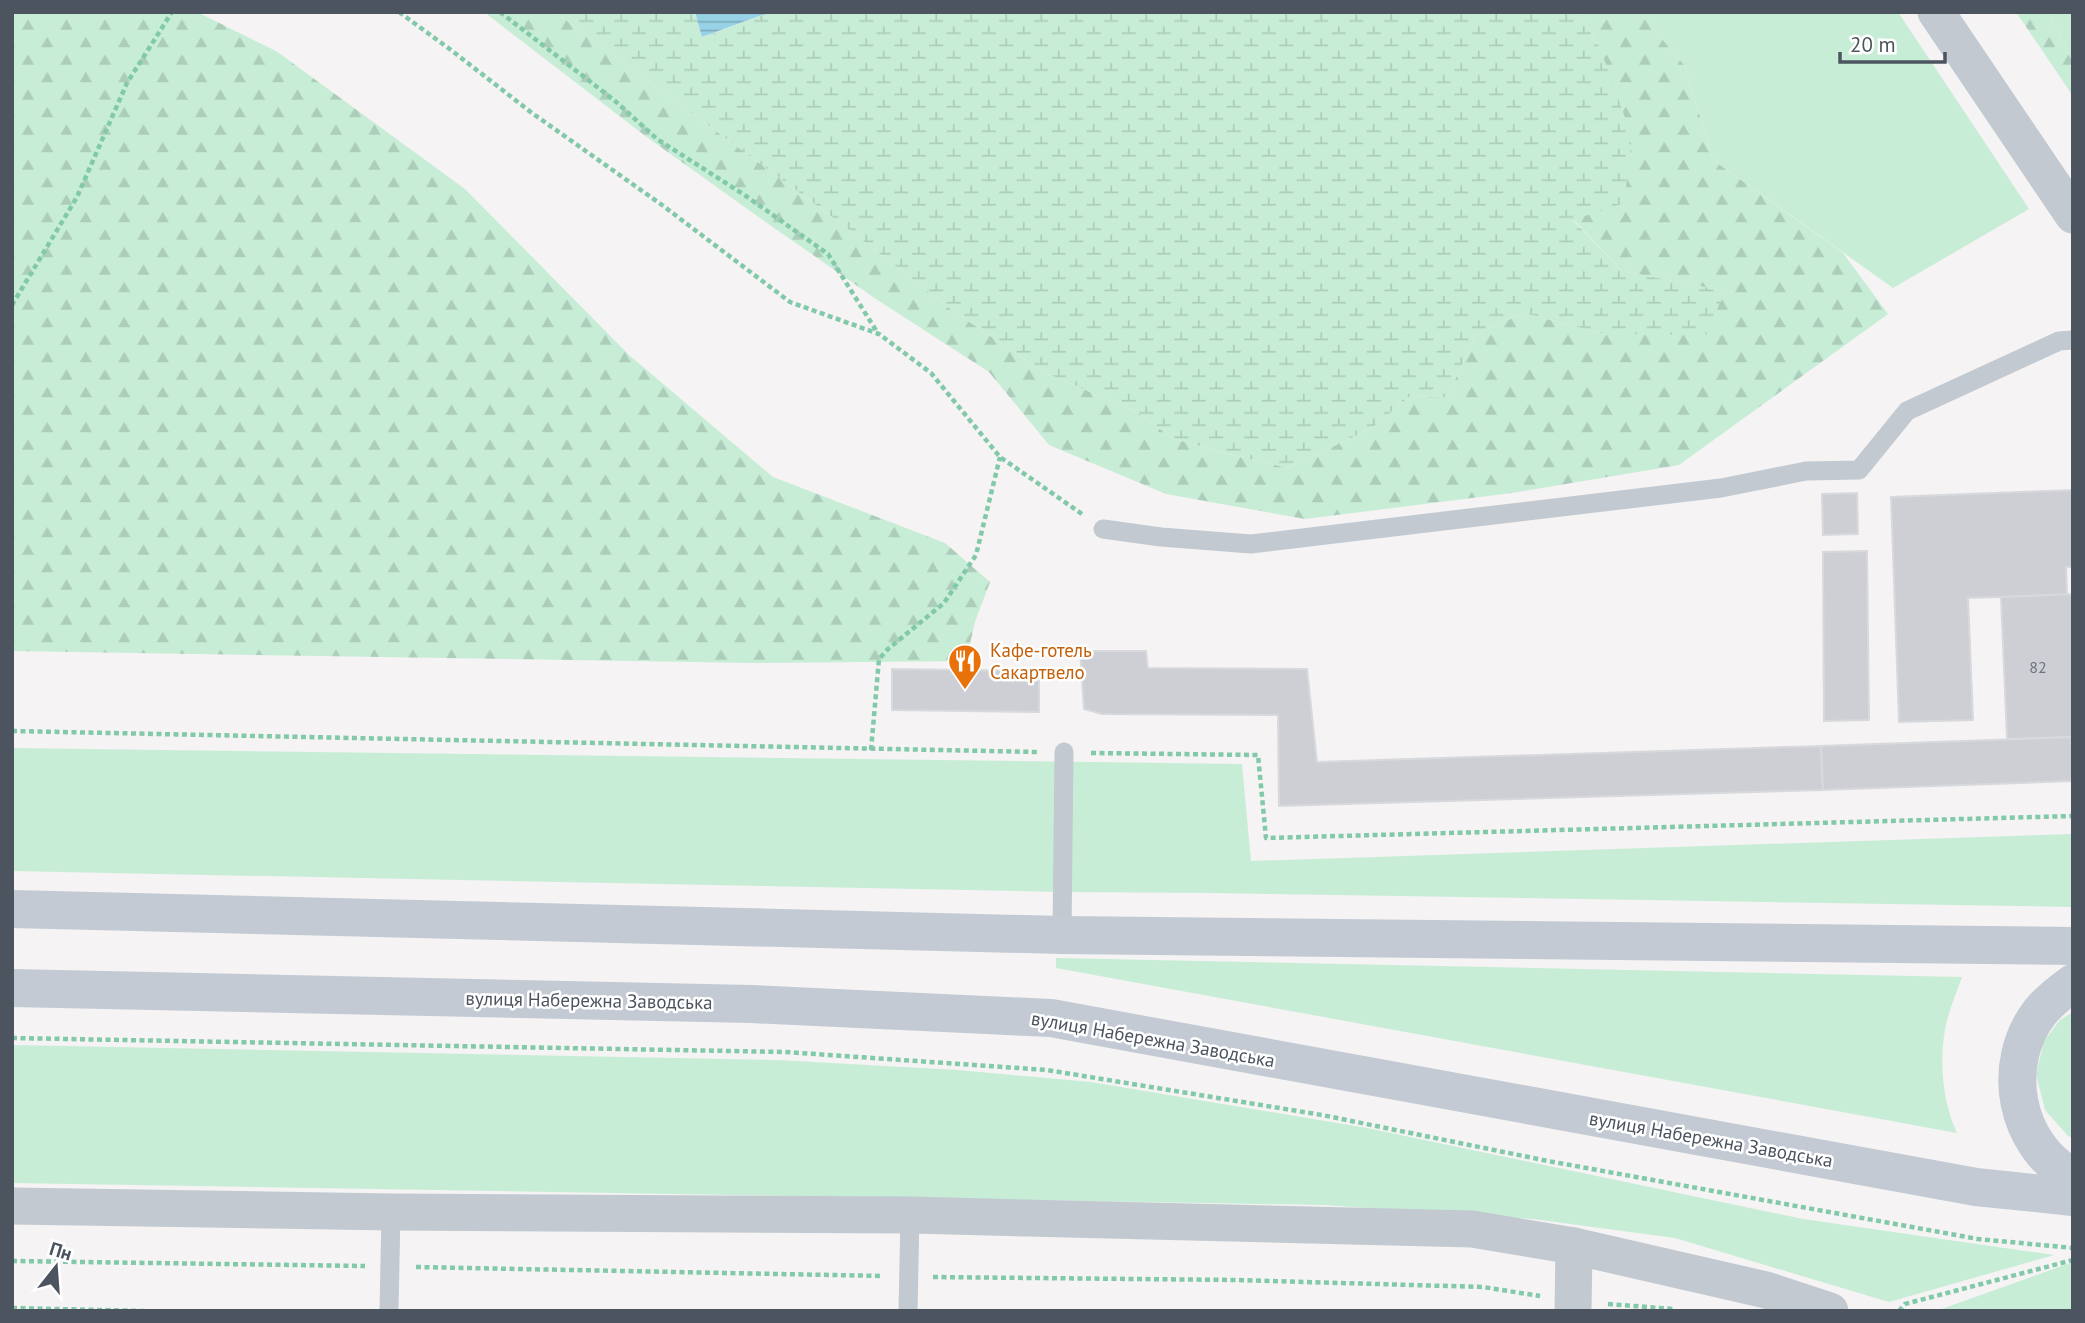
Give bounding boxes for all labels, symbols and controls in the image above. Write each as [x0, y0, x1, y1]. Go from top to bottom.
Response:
scale bar [1840, 21, 1945, 65]
text: 20 m [1850, 31, 1896, 58]
place label: Кафе-готель Сакартвело [990, 638, 1092, 684]
restaurant icon: Кафе-готель Сакартвело [946, 642, 984, 691]
house number: 82 [2029, 657, 2047, 677]
street label: вулиця Набережна Заводська [465, 986, 713, 1014]
street label: вулиця Набережна Заводська [1029, 1006, 1277, 1072]
street label: вулиця Набережна Заводська [1587, 1106, 1835, 1172]
north arrow [21, 1232, 91, 1302]
text: Пн [47, 1236, 75, 1265]

